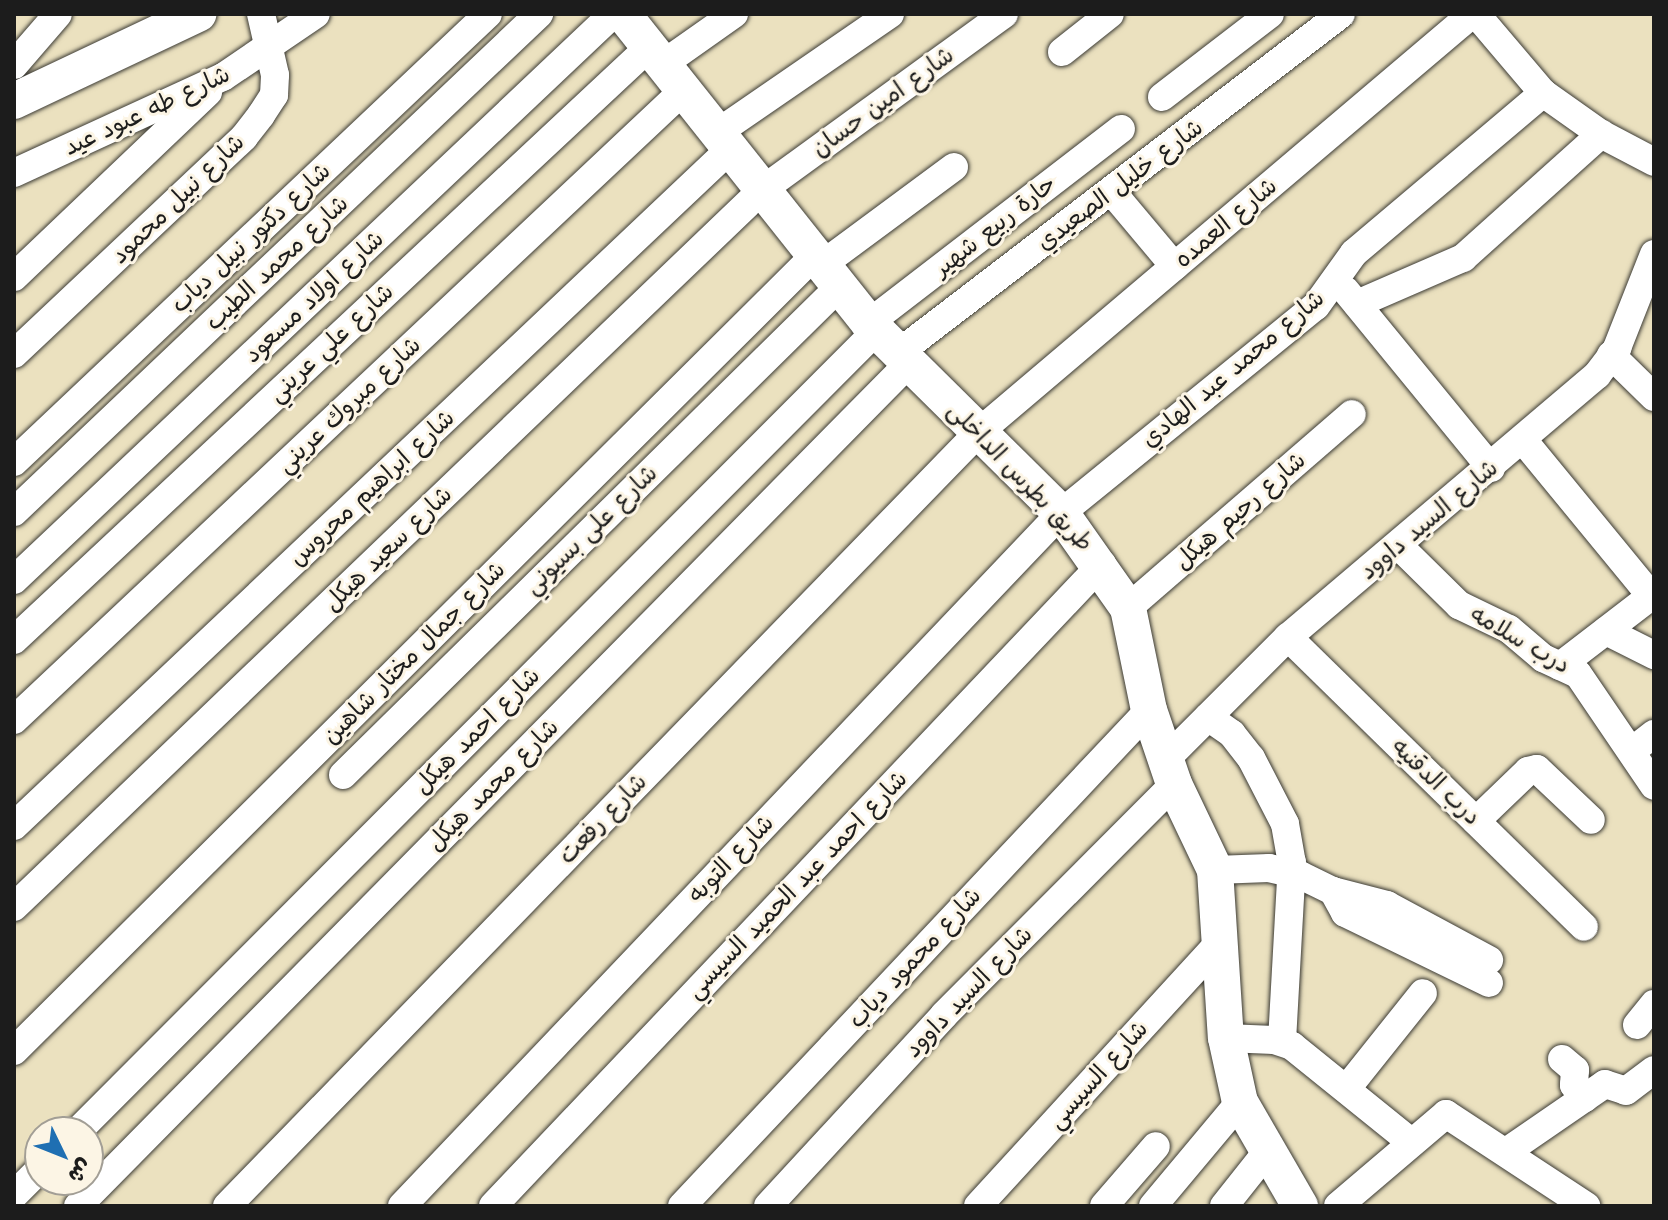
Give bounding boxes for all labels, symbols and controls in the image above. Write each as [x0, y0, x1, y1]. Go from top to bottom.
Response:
street label: شارع امين حسان [806, 41, 960, 163]
street label: شارع طه عبود عيد [59, 60, 235, 162]
street label: شارع خليل الصعيدي [1031, 113, 1209, 257]
street label: شارع نبيل محمود [105, 128, 251, 270]
street label: شارع دكتور نبيل دياب [165, 157, 337, 319]
street label: حارة ربيع شهير [928, 169, 1062, 283]
street label: شارع العمده [1169, 172, 1283, 274]
street label: شارع محمد الطيب [200, 189, 354, 337]
street label: شارع اولاد مسعود [238, 225, 390, 369]
street label: شارع علي عريني [262, 278, 400, 408]
street label: شارع محمد عبد الهادي [1136, 284, 1330, 454]
street label: شارع مبروك عريني [271, 331, 427, 479]
street label: طريق بطرس الداخلى [941, 396, 1099, 558]
street label: شارع ابراهيم محروس [283, 404, 461, 572]
street label: شارع رحيم هيكل [1168, 446, 1312, 576]
street label: شارع السيد داوود [1354, 454, 1504, 586]
street label: شارع على بسيوني [518, 459, 664, 601]
street label: شارع سعيد هيكل [318, 480, 458, 618]
street label: شارع جمال مختار شاهين [317, 556, 511, 750]
street label: درب سلامه [1465, 600, 1575, 680]
street label: شارع احمد هيكل [408, 662, 546, 800]
street label: شارع محمد هيكل [421, 713, 565, 857]
street label: درب الدقنيه [1385, 732, 1487, 832]
street label: شارع احمد عبد الحميد السيسي [680, 765, 914, 1005]
street label: شارع رفعت [553, 768, 653, 870]
street label: شارع التوبه [682, 809, 780, 909]
street label: شارع محمود دياب [842, 882, 988, 1034]
street label: شارع السيد داوود [899, 920, 1039, 1064]
street label: شارع السيسي [1042, 1015, 1154, 1135]
north arrow [24, 1116, 104, 1196]
text: ش [62, 1153, 99, 1190]

